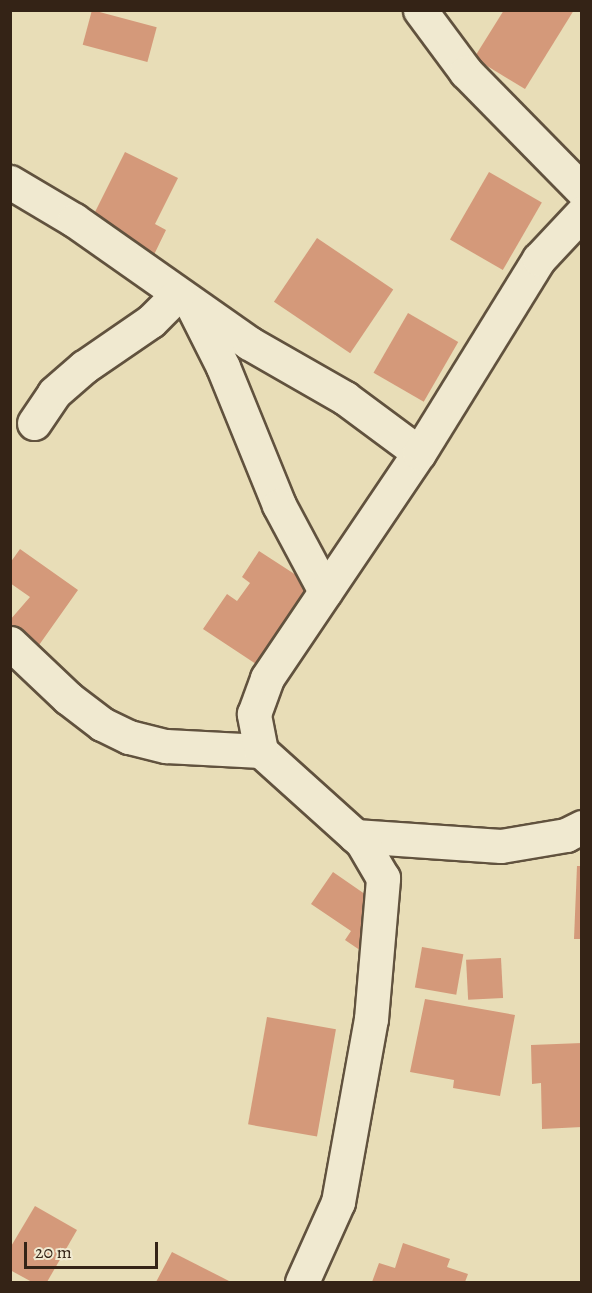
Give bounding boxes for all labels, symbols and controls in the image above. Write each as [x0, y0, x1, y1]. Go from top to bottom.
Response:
scale bar [27, 1230, 160, 1268]
text: 20 m [35, 1240, 72, 1264]

